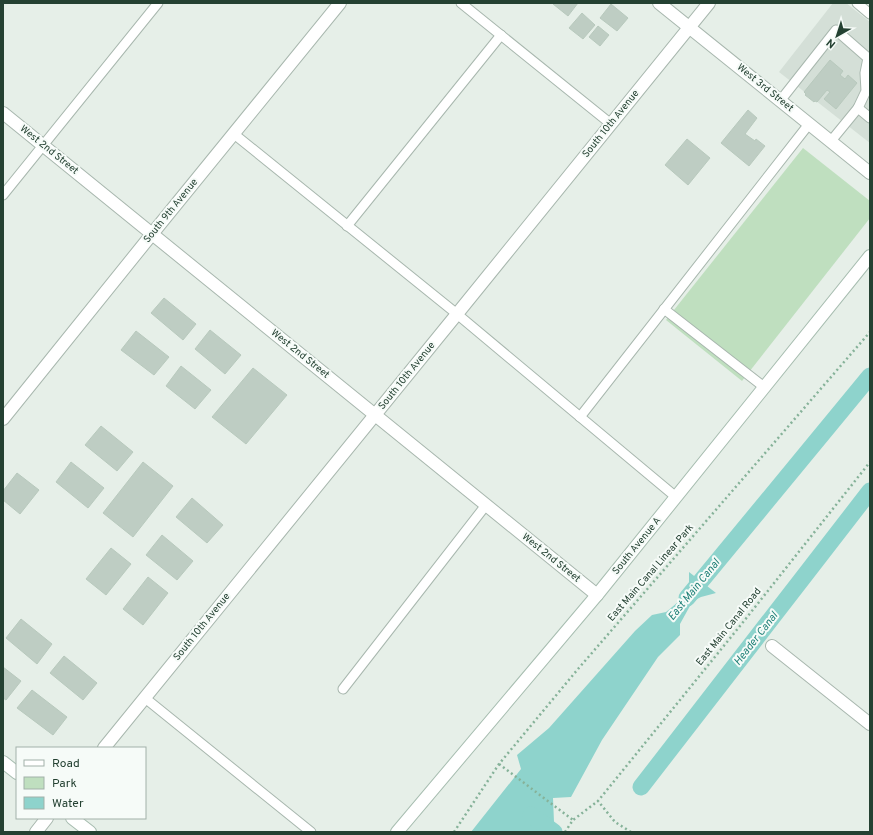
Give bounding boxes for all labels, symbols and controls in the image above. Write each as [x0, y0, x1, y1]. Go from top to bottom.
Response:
north arrow [817, 16, 857, 56]
text: N [824, 35, 839, 51]
street label: West 3rd Street [734, 61, 796, 115]
street label: South 10th Avenue [580, 88, 642, 160]
street label: West 2nd Street [17, 122, 81, 178]
street label: South 9th Avenue [141, 176, 201, 246]
street label: West 2nd Street [268, 326, 332, 382]
street label: South 10th Avenue [376, 340, 438, 412]
street label: South Avenue A [610, 514, 664, 577]
street label: East Main Canal Linear Park [606, 522, 696, 624]
street label: West 2nd Street [519, 530, 583, 586]
water label: East Main Canal [665, 557, 723, 623]
street label: East Main Canal Road [694, 585, 764, 669]
street label: South 10th Avenue [171, 591, 233, 663]
water label: Header Canal [731, 609, 782, 669]
legend [16, 747, 146, 819]
text: Road [52, 756, 80, 772]
text: Park [52, 776, 77, 792]
text: Water [52, 796, 84, 812]

